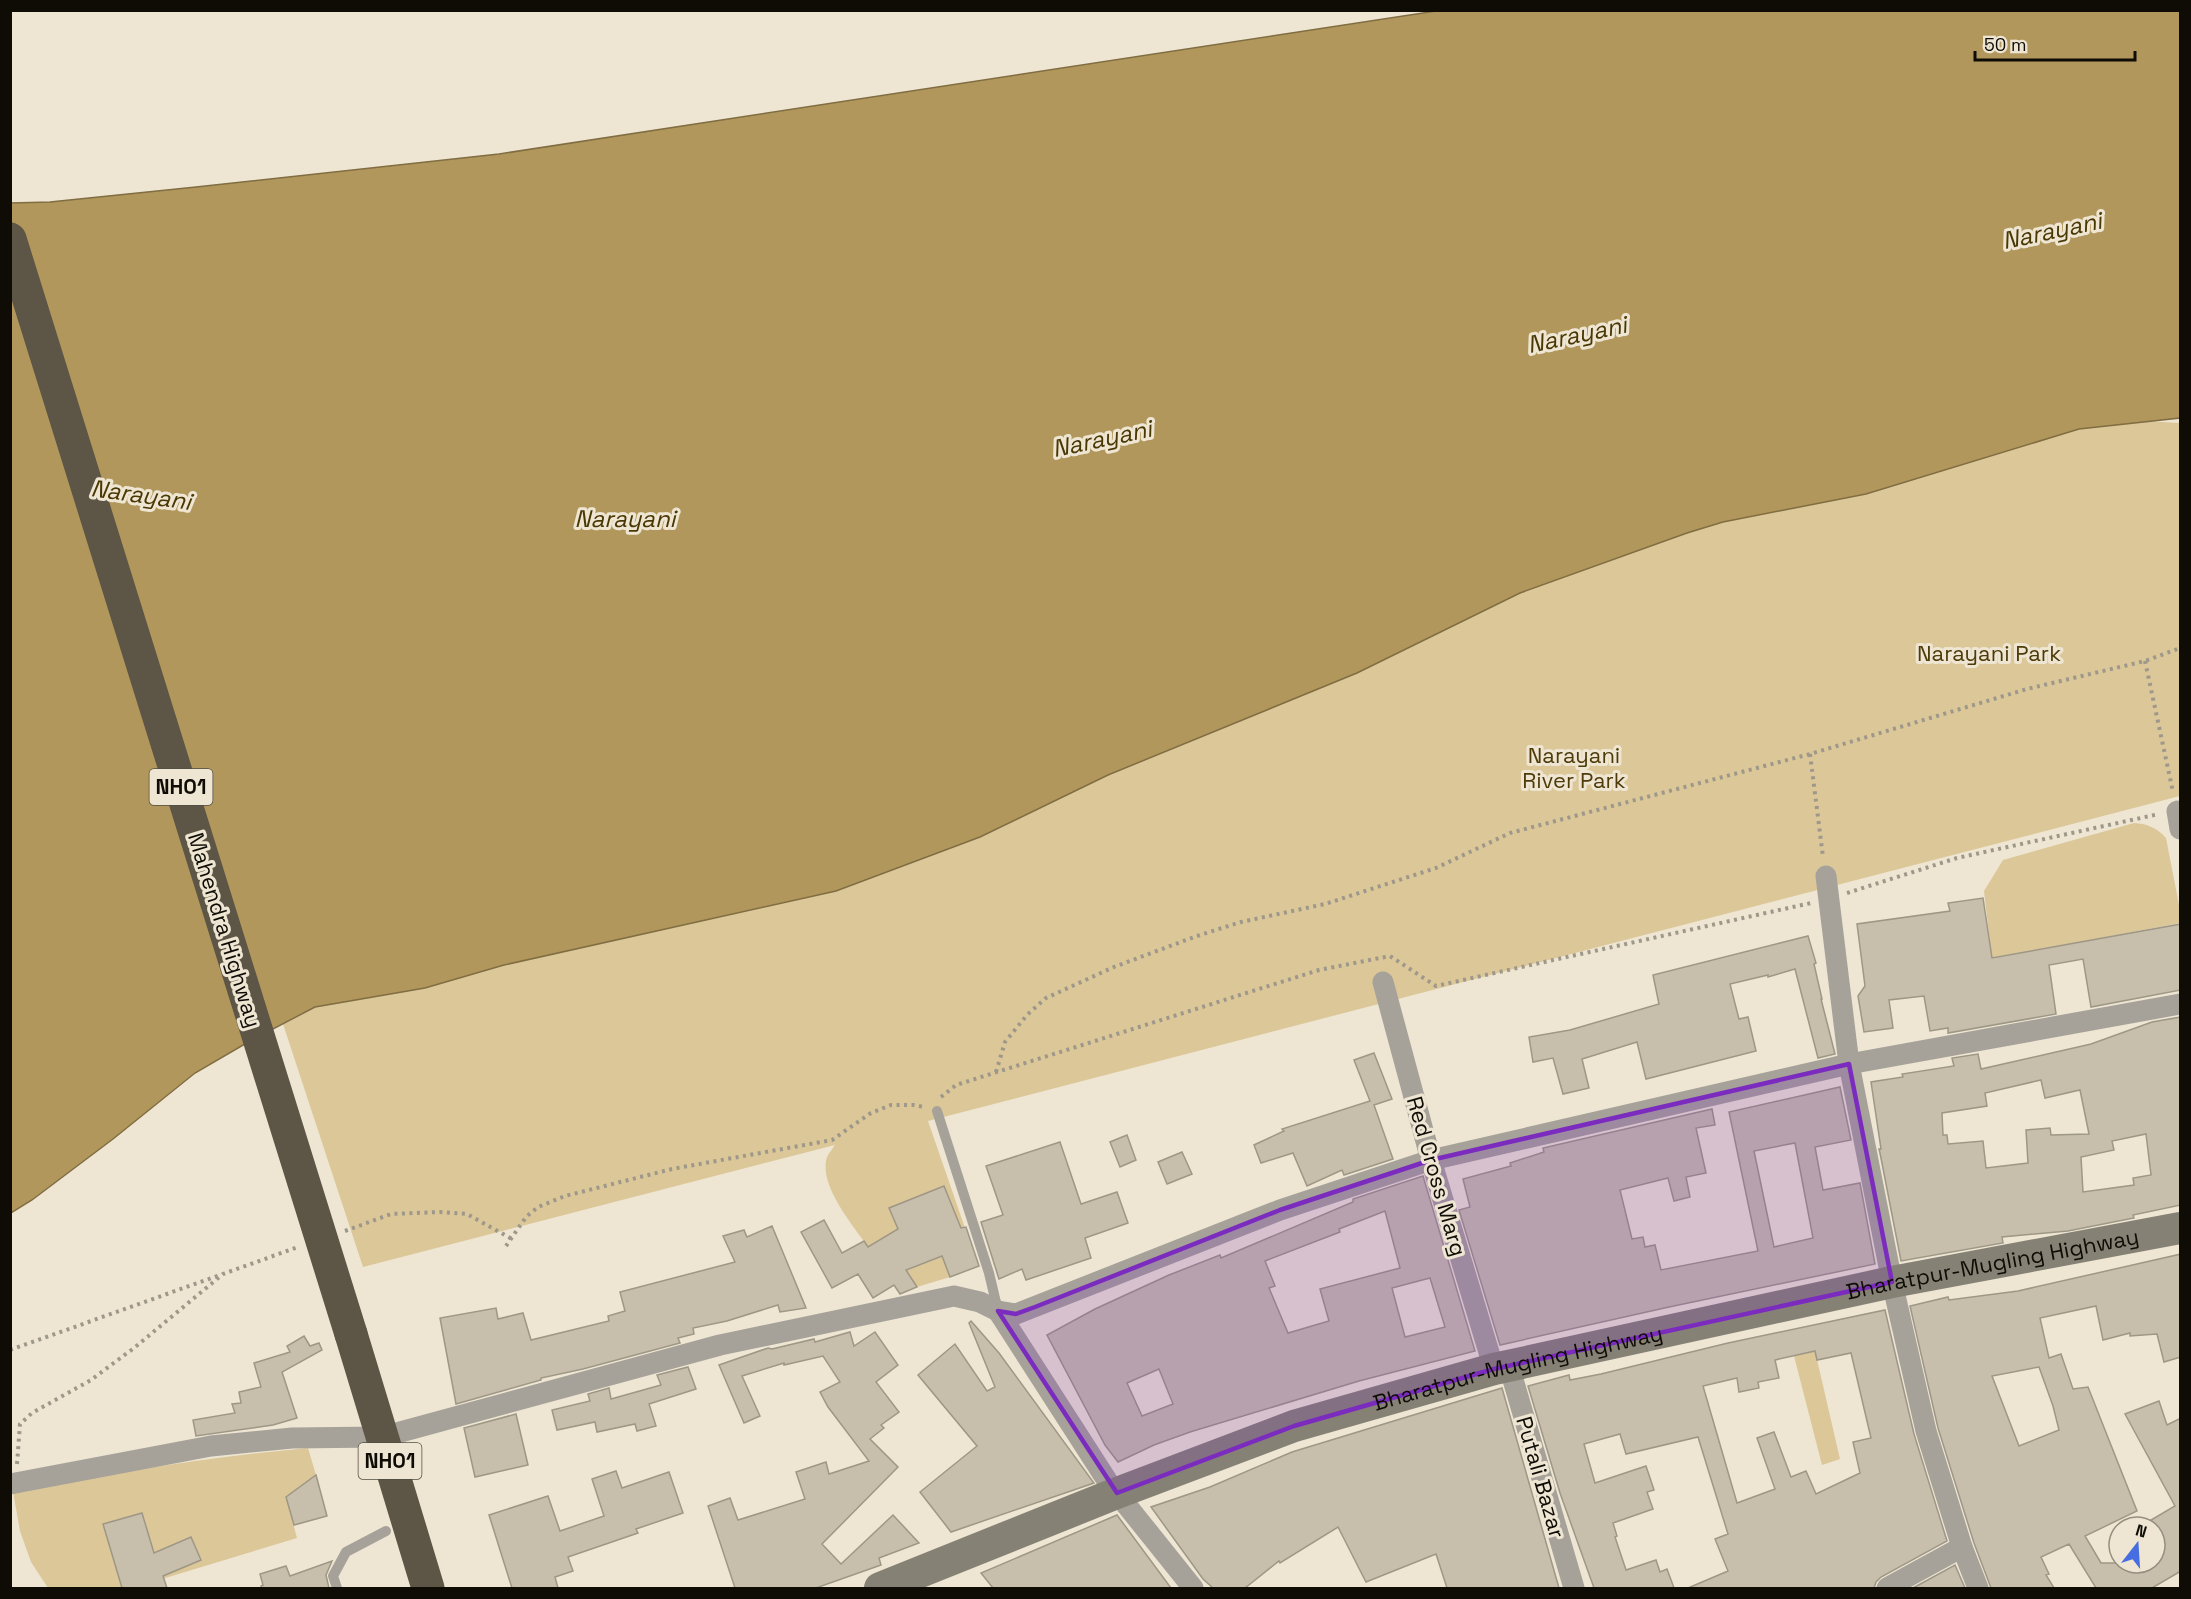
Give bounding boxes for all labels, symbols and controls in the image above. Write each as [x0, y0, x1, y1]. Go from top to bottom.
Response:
scale bar [1975, 24, 2136, 62]
text: 50 m [1984, 33, 2026, 56]
water label: Narayani [1999, 204, 2108, 256]
water label: Narayani [1524, 308, 1633, 360]
water label: Narayani [1049, 412, 1158, 464]
water label: Narayani [89, 472, 196, 517]
water label: Narayani [575, 503, 679, 534]
park label: Narayani Park [1917, 639, 2061, 667]
park label: Narayani River Park [1522, 741, 1626, 794]
road number: NH01 [150, 769, 213, 805]
street label: Mahendra Highway [182, 829, 268, 1031]
street label: Red Cross Marg [1401, 1093, 1473, 1259]
street label: Bharatpur-Mugling Highway [1843, 1222, 2141, 1306]
street label: Bharatpur-Mugling Highway [1370, 1319, 1665, 1417]
street label: Putali Bazar [1510, 1413, 1572, 1541]
road number: NH01 [358, 1443, 422, 1479]
north arrow [2107, 1515, 2167, 1575]
text: N [2133, 1520, 2149, 1543]

